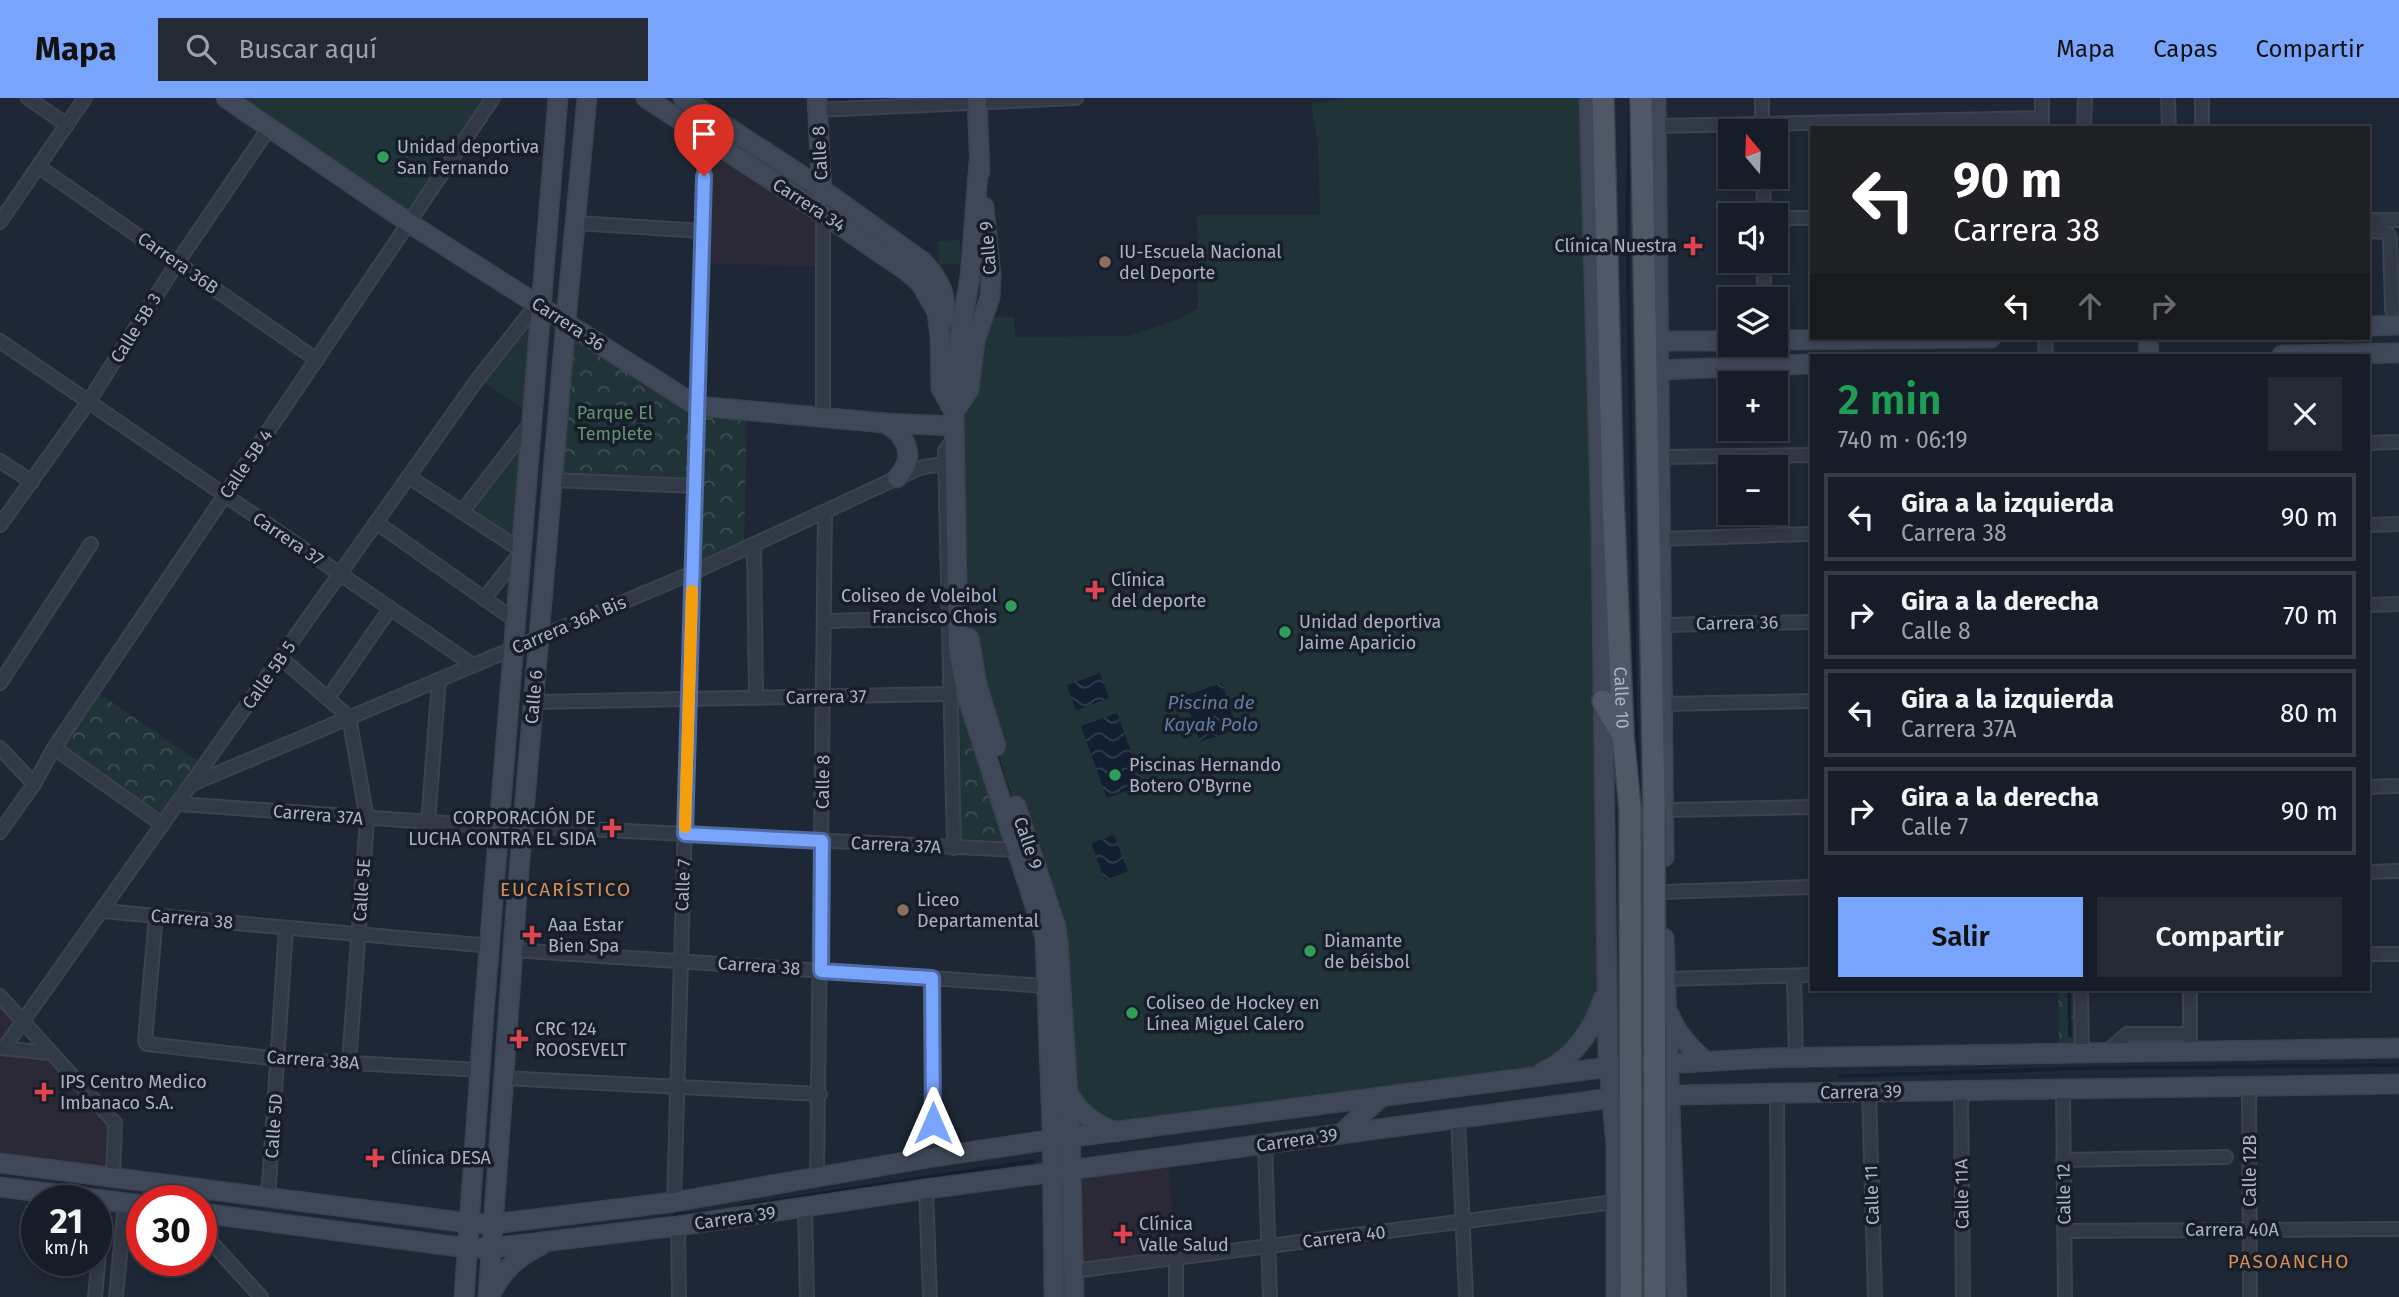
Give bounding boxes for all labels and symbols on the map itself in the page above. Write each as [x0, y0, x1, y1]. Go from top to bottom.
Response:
pin [674, 104, 734, 176]
north arrow [1718, 119, 1788, 189]
street label: Calle 8 [808, 125, 832, 181]
place label: Unidad deportiva San Fernando [397, 136, 539, 179]
marker: Unidad deportiva San Fernando [375, 149, 391, 165]
street label: Carrera 34 [769, 173, 850, 237]
street label: Calle 9 [975, 220, 1001, 276]
street label: Carrera 36B [133, 227, 223, 299]
place label: Clínica Nuestra [1555, 235, 1677, 257]
marker: Clínica Nuestra [1683, 236, 1703, 256]
place label: IU-Escuela Nacional del Deporte [1119, 241, 1282, 284]
marker: IU-Escuela Nacional del Deporte [1097, 254, 1113, 270]
street label: Calle 5B 3 [106, 289, 166, 367]
street label: Carrera 36 [527, 292, 609, 356]
park label: Parque El Templete [577, 402, 653, 445]
street label: Calle 5B 4 [215, 425, 277, 503]
street label: Carrera 37 [248, 507, 328, 571]
place label: Clínica del deporte [1111, 569, 1206, 612]
marker: Clínica del deporte [1085, 580, 1105, 600]
place label: Coliseo de Voleibol Francisco Chois [841, 585, 997, 628]
street label: Carrera 36A Bis [509, 591, 629, 659]
marker: Coliseo de Voleibol Francisco Chois [1003, 598, 1019, 614]
place label: Unidad deportiva Jaime Aparicio [1299, 611, 1441, 654]
street label: Carrera 36 [1696, 611, 1778, 635]
marker: Unidad deportiva Jaime Aparicio [1277, 624, 1293, 640]
street label: Calle 5B 5 [238, 637, 300, 713]
street label: Calle 10 [1609, 666, 1634, 729]
street label: Calle 6 [521, 669, 547, 725]
street label: Carrera 37 [786, 685, 867, 709]
water label: Piscina de Kayak Polo [1164, 691, 1258, 736]
street label: Calle 8 [812, 754, 834, 809]
place label: Piscinas Hernando Botero O'Byrne [1129, 754, 1281, 797]
marker: Piscinas Hernando Botero O'Byrne [1107, 767, 1123, 783]
street label: Carrera 37A [272, 800, 365, 830]
place label: CORPORACIÓN DE LUCHA CONTRA EL SIDA [408, 807, 597, 850]
street label: Calle 9 [1009, 814, 1047, 872]
marker: CORPORACIÓN DE LUCHA CONTRA EL SIDA [602, 818, 622, 838]
street label: Carrera 37A [850, 832, 942, 858]
street label: Calle 5E [349, 858, 375, 922]
street label: Calle 7 [671, 858, 695, 912]
district label: EUCARÍSTICO [500, 878, 632, 901]
place label: Liceo Departamental [917, 889, 1039, 932]
marker: Liceo Departamental [895, 902, 911, 918]
street label: Carrera 38 [150, 904, 234, 934]
place label: Aaa Estar Bien Spa [548, 914, 624, 957]
marker: Aaa Estar Bien Spa [522, 925, 542, 945]
place label: Diamante de béisbol [1324, 930, 1410, 973]
marker: Diamante de béisbol [1302, 943, 1318, 959]
street label: Carrera 38 [717, 952, 801, 980]
place label: Coliseo de Hockey en Línea Miguel Calero [1146, 992, 1320, 1035]
marker: Coliseo de Hockey en Línea Miguel Calero [1124, 1005, 1140, 1021]
place label: CRC 124 ROOSEVELT [535, 1018, 627, 1061]
marker: CRC 124 ROOSEVELT [509, 1029, 529, 1049]
street label: Carrera 38A [266, 1046, 361, 1074]
place label: IPS Centro Medico Imbanaco S.A. [60, 1071, 207, 1114]
street label: Carrera 39 [1820, 1080, 1902, 1104]
marker: IPS Centro Medico Imbanaco S.A. [34, 1082, 54, 1102]
position arrow [896, 1086, 970, 1160]
street label: Calle 5D [261, 1093, 287, 1159]
street label: Carrera 39 [1255, 1123, 1339, 1157]
street label: Calle 12B [2239, 1135, 2261, 1207]
place label: Clínica DESA [391, 1147, 492, 1169]
marker: Clínica DESA [365, 1148, 385, 1168]
street label: Calle 11A [1950, 1158, 1974, 1229]
street label: Calle 12 [2052, 1163, 2076, 1225]
street label: Calle 11 [1860, 1165, 1884, 1225]
speed limit sign: 30 [126, 1185, 217, 1276]
street label: Carrera 39 [693, 1201, 777, 1235]
place label: Clínica Valle Salud [1139, 1213, 1229, 1256]
street label: Carrera 40A [2185, 1219, 2280, 1241]
street label: Carrera 40 [1301, 1221, 1387, 1253]
marker: Clínica Valle Salud [1113, 1224, 1133, 1244]
district label: PASOANCHO [2228, 1250, 2350, 1273]

